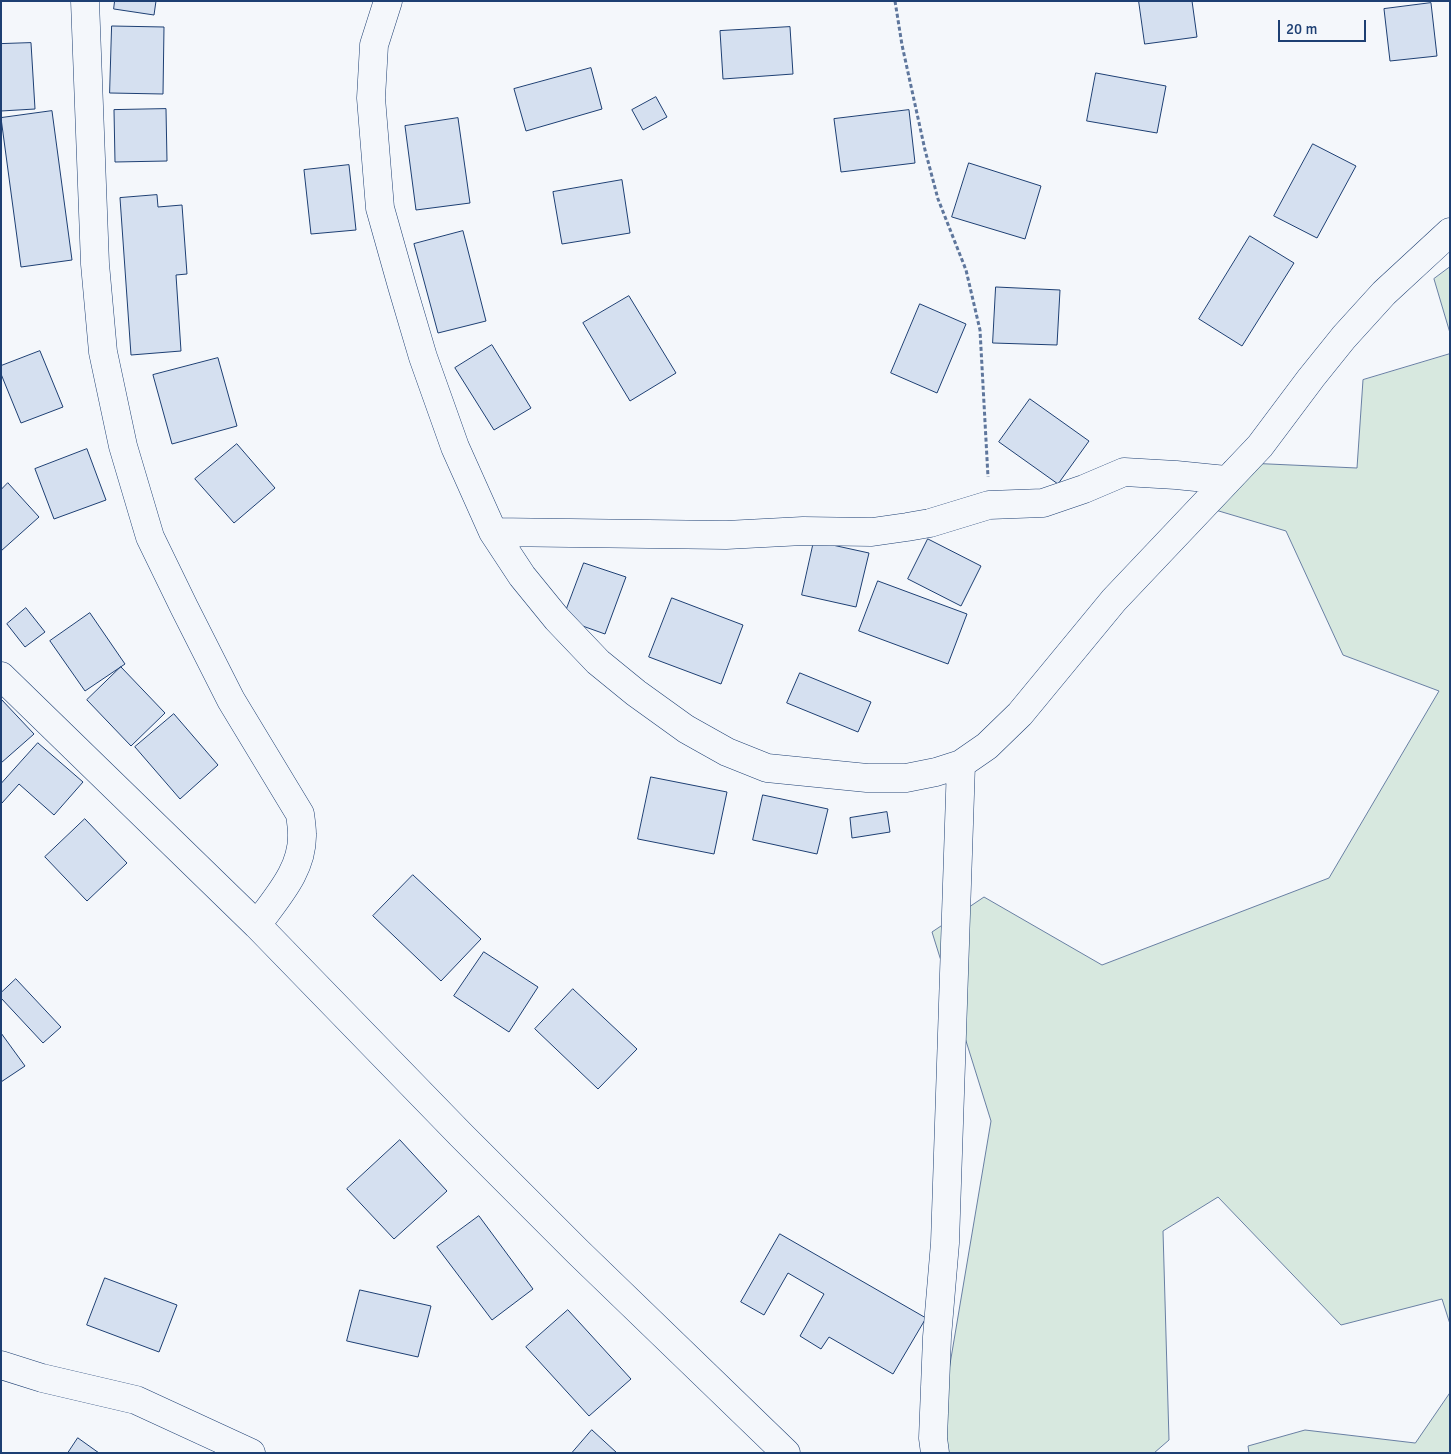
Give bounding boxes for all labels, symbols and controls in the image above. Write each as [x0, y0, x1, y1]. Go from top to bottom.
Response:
scale bar [1281, 10, 1368, 42]
text: 20 m [1286, 20, 1317, 38]

